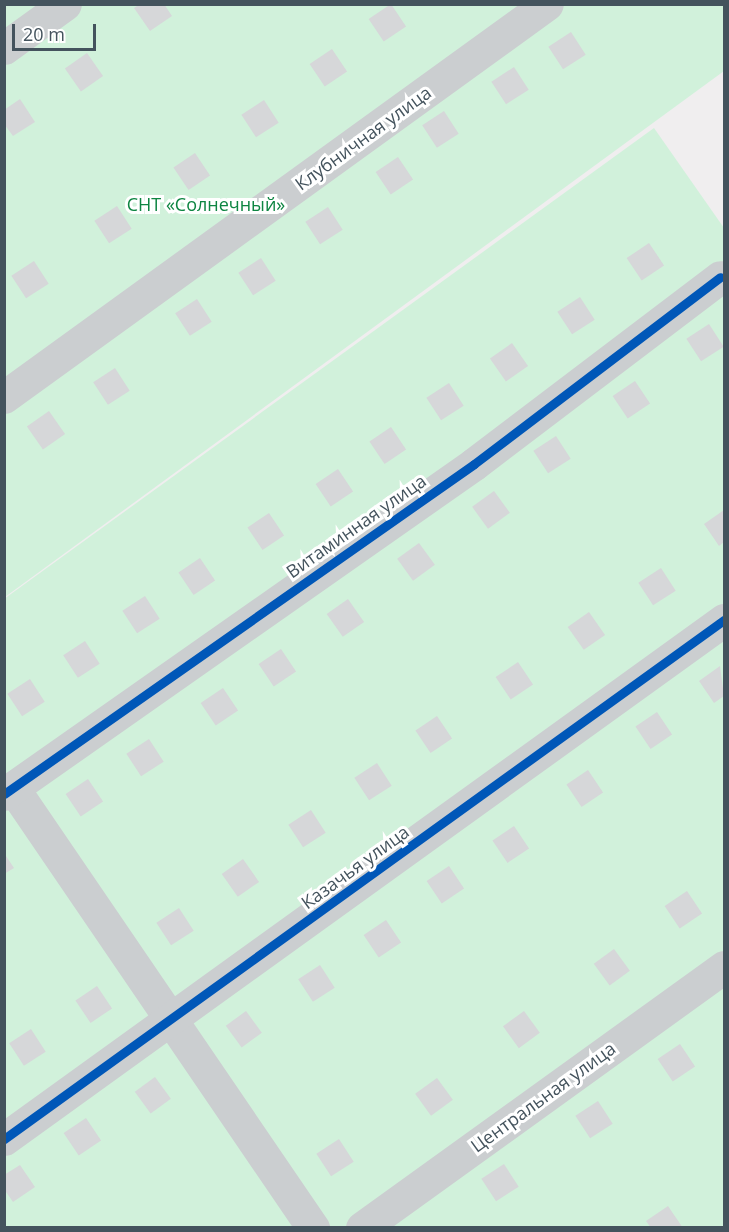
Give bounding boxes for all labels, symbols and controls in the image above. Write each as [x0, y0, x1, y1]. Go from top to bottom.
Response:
scale bar [15, 12, 99, 50]
text: 20 m [23, 22, 65, 46]
street label: Клубничная улица [291, 81, 435, 195]
park label: СНТ «Солнечный» [127, 193, 285, 215]
street label: Витаминная улица [282, 470, 430, 582]
street label: Казачья улица [297, 821, 413, 913]
street label: Центральная улица [467, 1037, 619, 1157]

